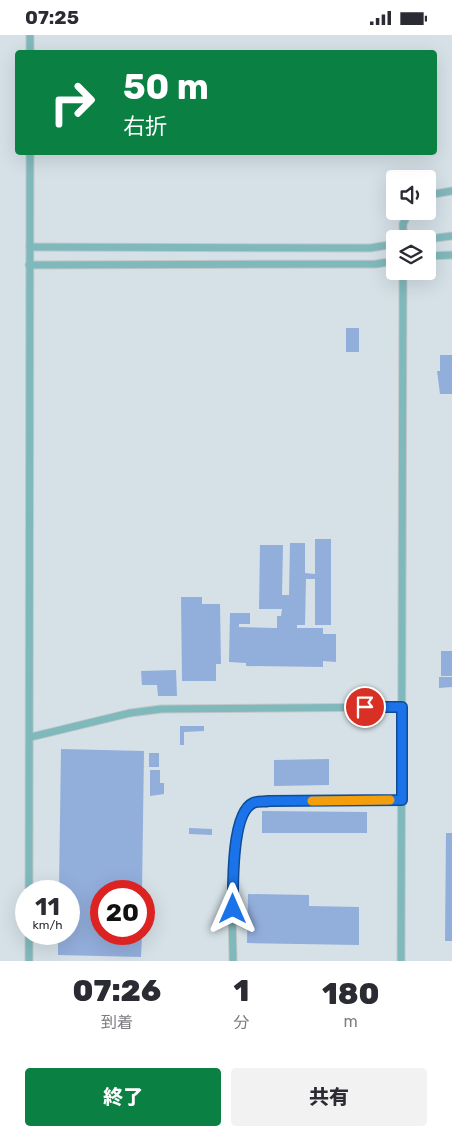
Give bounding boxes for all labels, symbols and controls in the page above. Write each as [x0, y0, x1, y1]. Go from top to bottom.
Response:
text: 07:25 [25, 6, 79, 29]
text: 50 m [123, 66, 209, 108]
icon: right [40, 70, 105, 135]
text: 右折 [123, 113, 167, 140]
map controls [386, 170, 436, 280]
button: sound [386, 170, 436, 220]
button: layers [386, 230, 436, 280]
pin [344, 686, 386, 728]
icon: arrive [351, 693, 379, 721]
speed limit sign: 20 [90, 880, 155, 945]
position arrow [206, 882, 258, 934]
text: 11 [35, 892, 60, 921]
text: km/h [33, 918, 62, 932]
text: 07:26 [72, 973, 161, 1009]
text: 1 [234, 973, 249, 1009]
text: 180 [322, 976, 380, 1012]
text: m [344, 1012, 358, 1031]
text: 到着 [101, 1013, 133, 1032]
text: 分 [233, 1013, 249, 1032]
button: 終了 [25, 1068, 221, 1126]
button: 共有 [231, 1068, 427, 1126]

